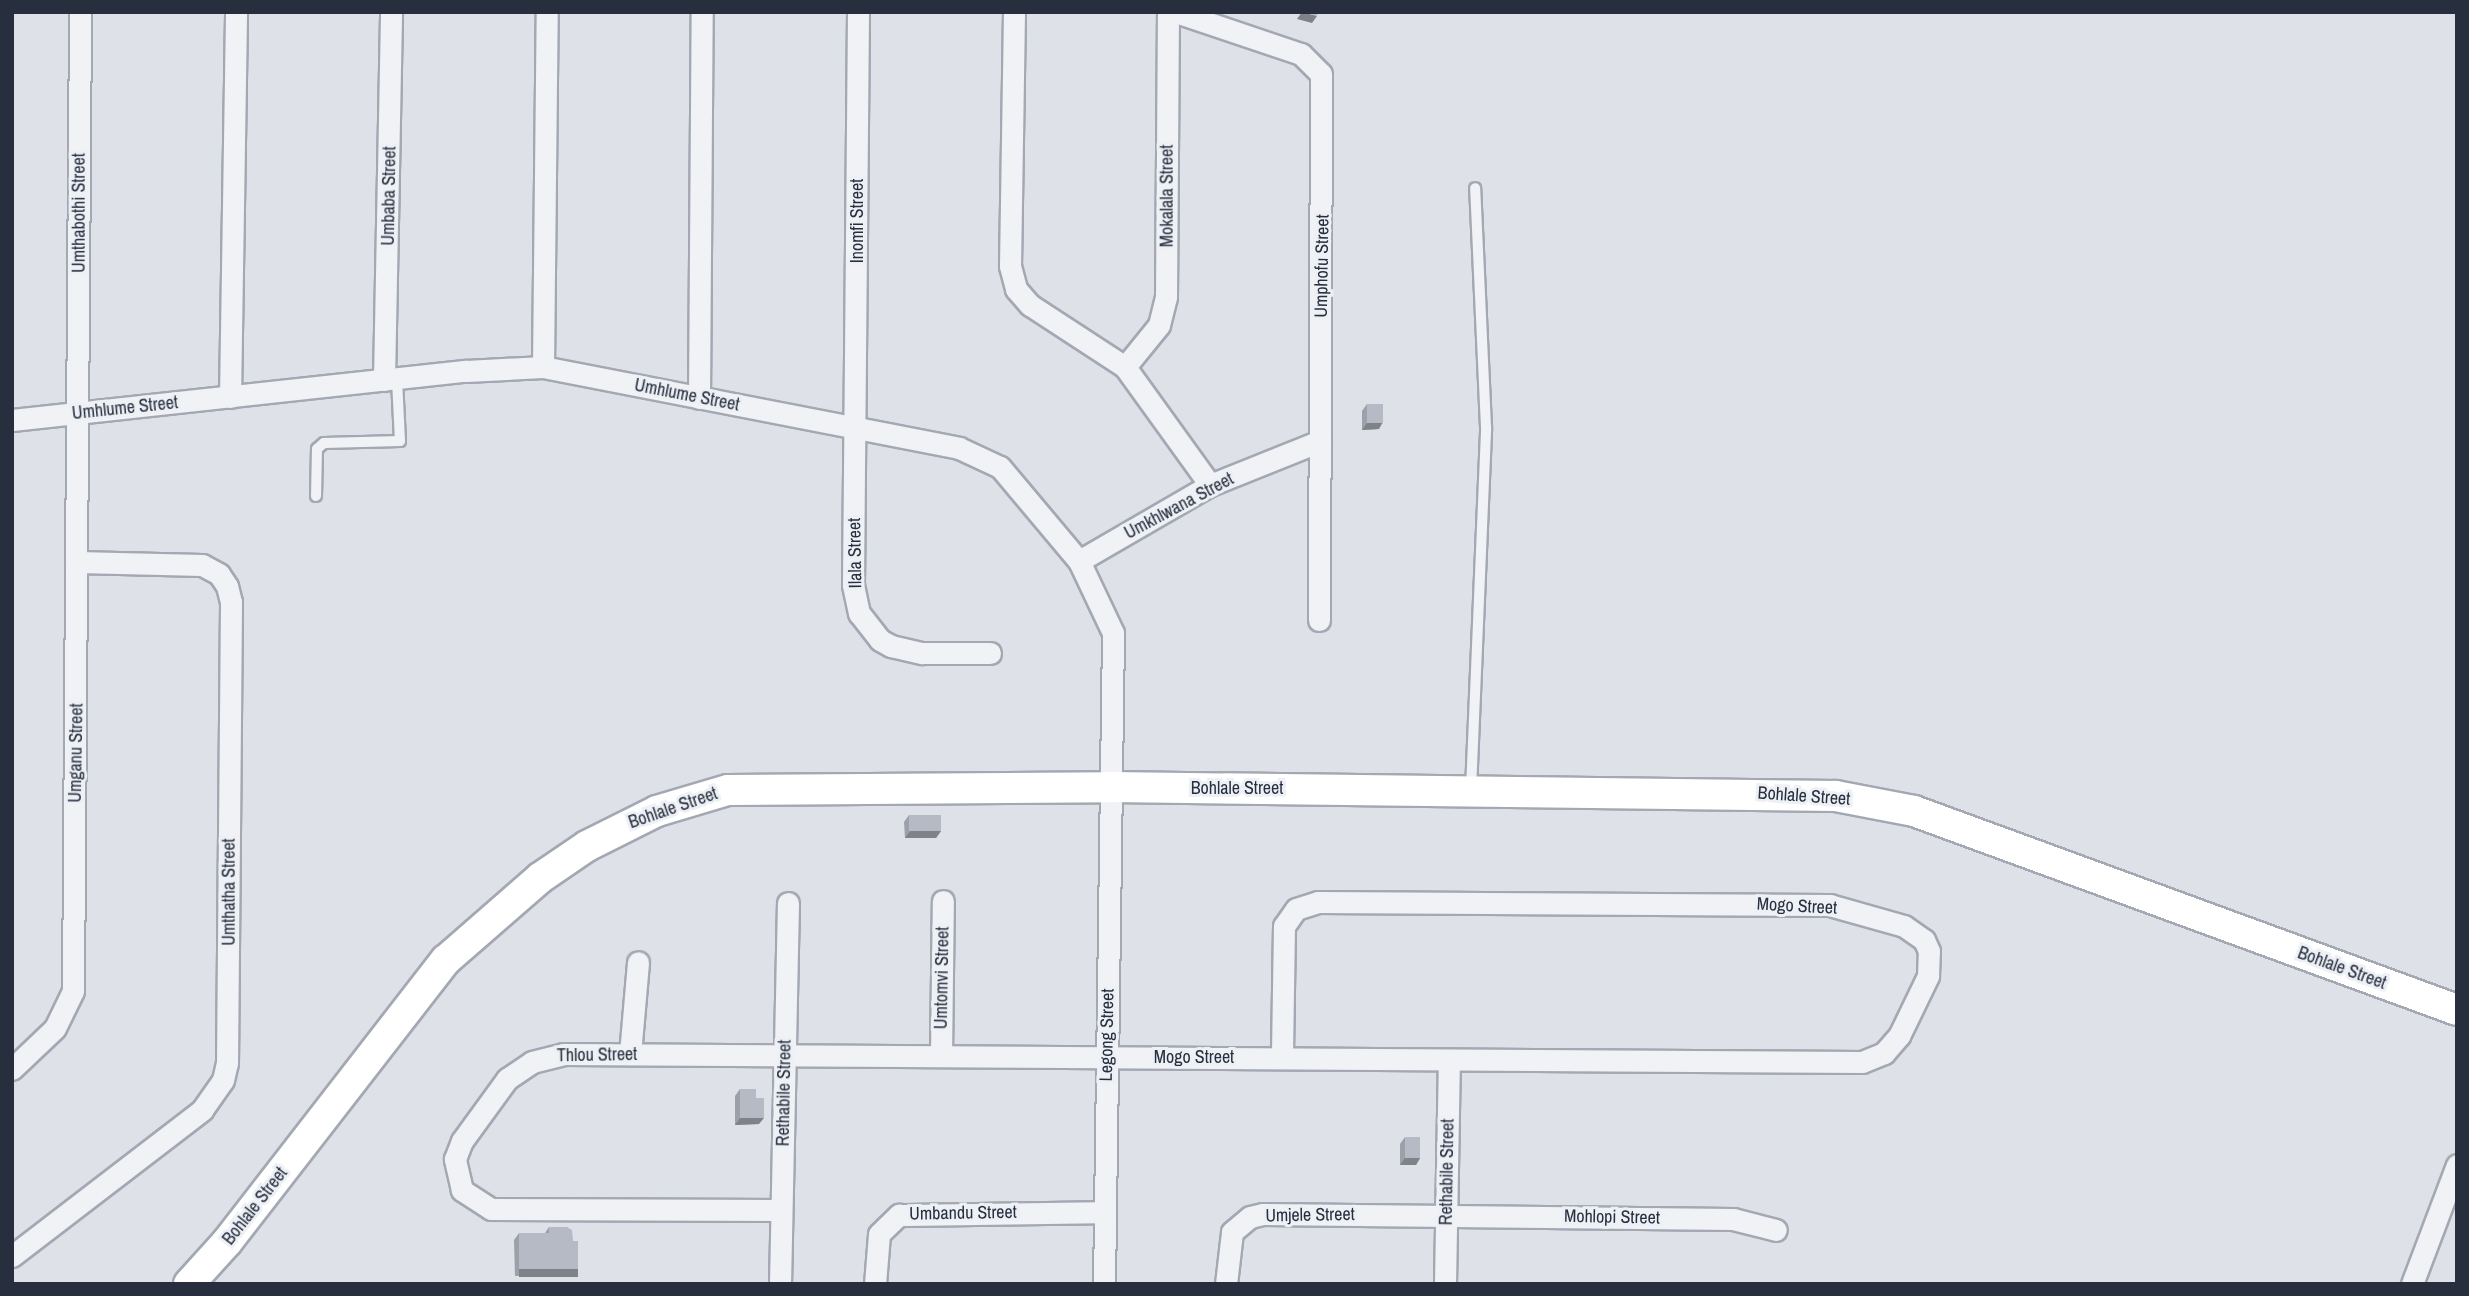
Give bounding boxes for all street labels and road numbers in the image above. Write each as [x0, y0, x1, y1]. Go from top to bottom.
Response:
street label: Mokalala Street [1156, 145, 1178, 247]
street label: Umbaba Street [377, 146, 401, 246]
street label: Umthabothi Street [68, 153, 90, 273]
street label: Inomfi Street [846, 179, 868, 263]
street label: Umphofu Street [1310, 214, 1334, 318]
street label: Umhlume Street [633, 374, 741, 416]
street label: Umhlume Street [71, 392, 179, 424]
street label: Umkhlwana Street [1121, 468, 1237, 544]
street label: Ilala Street [844, 518, 866, 588]
street label: Umganu Street [64, 703, 88, 803]
street label: Bohlale Street [1191, 777, 1283, 799]
street label: Bohlale Street [1757, 782, 1851, 810]
street label: Bohlale Street [626, 783, 720, 833]
street label: Umthatha Street [218, 838, 240, 946]
street label: Mogo Street [1756, 893, 1838, 919]
street label: Umtomvi Street [930, 927, 954, 1029]
street label: Bohlale Street [2295, 942, 2389, 994]
street label: Legong Street [1095, 988, 1119, 1082]
street label: Rethabile Street [772, 1039, 796, 1147]
street label: Thlou Street [557, 1044, 637, 1066]
street label: Mogo Street [1154, 1046, 1234, 1068]
street label: Rethabile Street [1435, 1118, 1459, 1226]
street label: Bohlale Street [218, 1163, 292, 1249]
street label: Umbandu Street [909, 1201, 1017, 1225]
street label: Umjele Street [1265, 1203, 1355, 1227]
street label: Mohlopi Street [1564, 1205, 1660, 1229]

